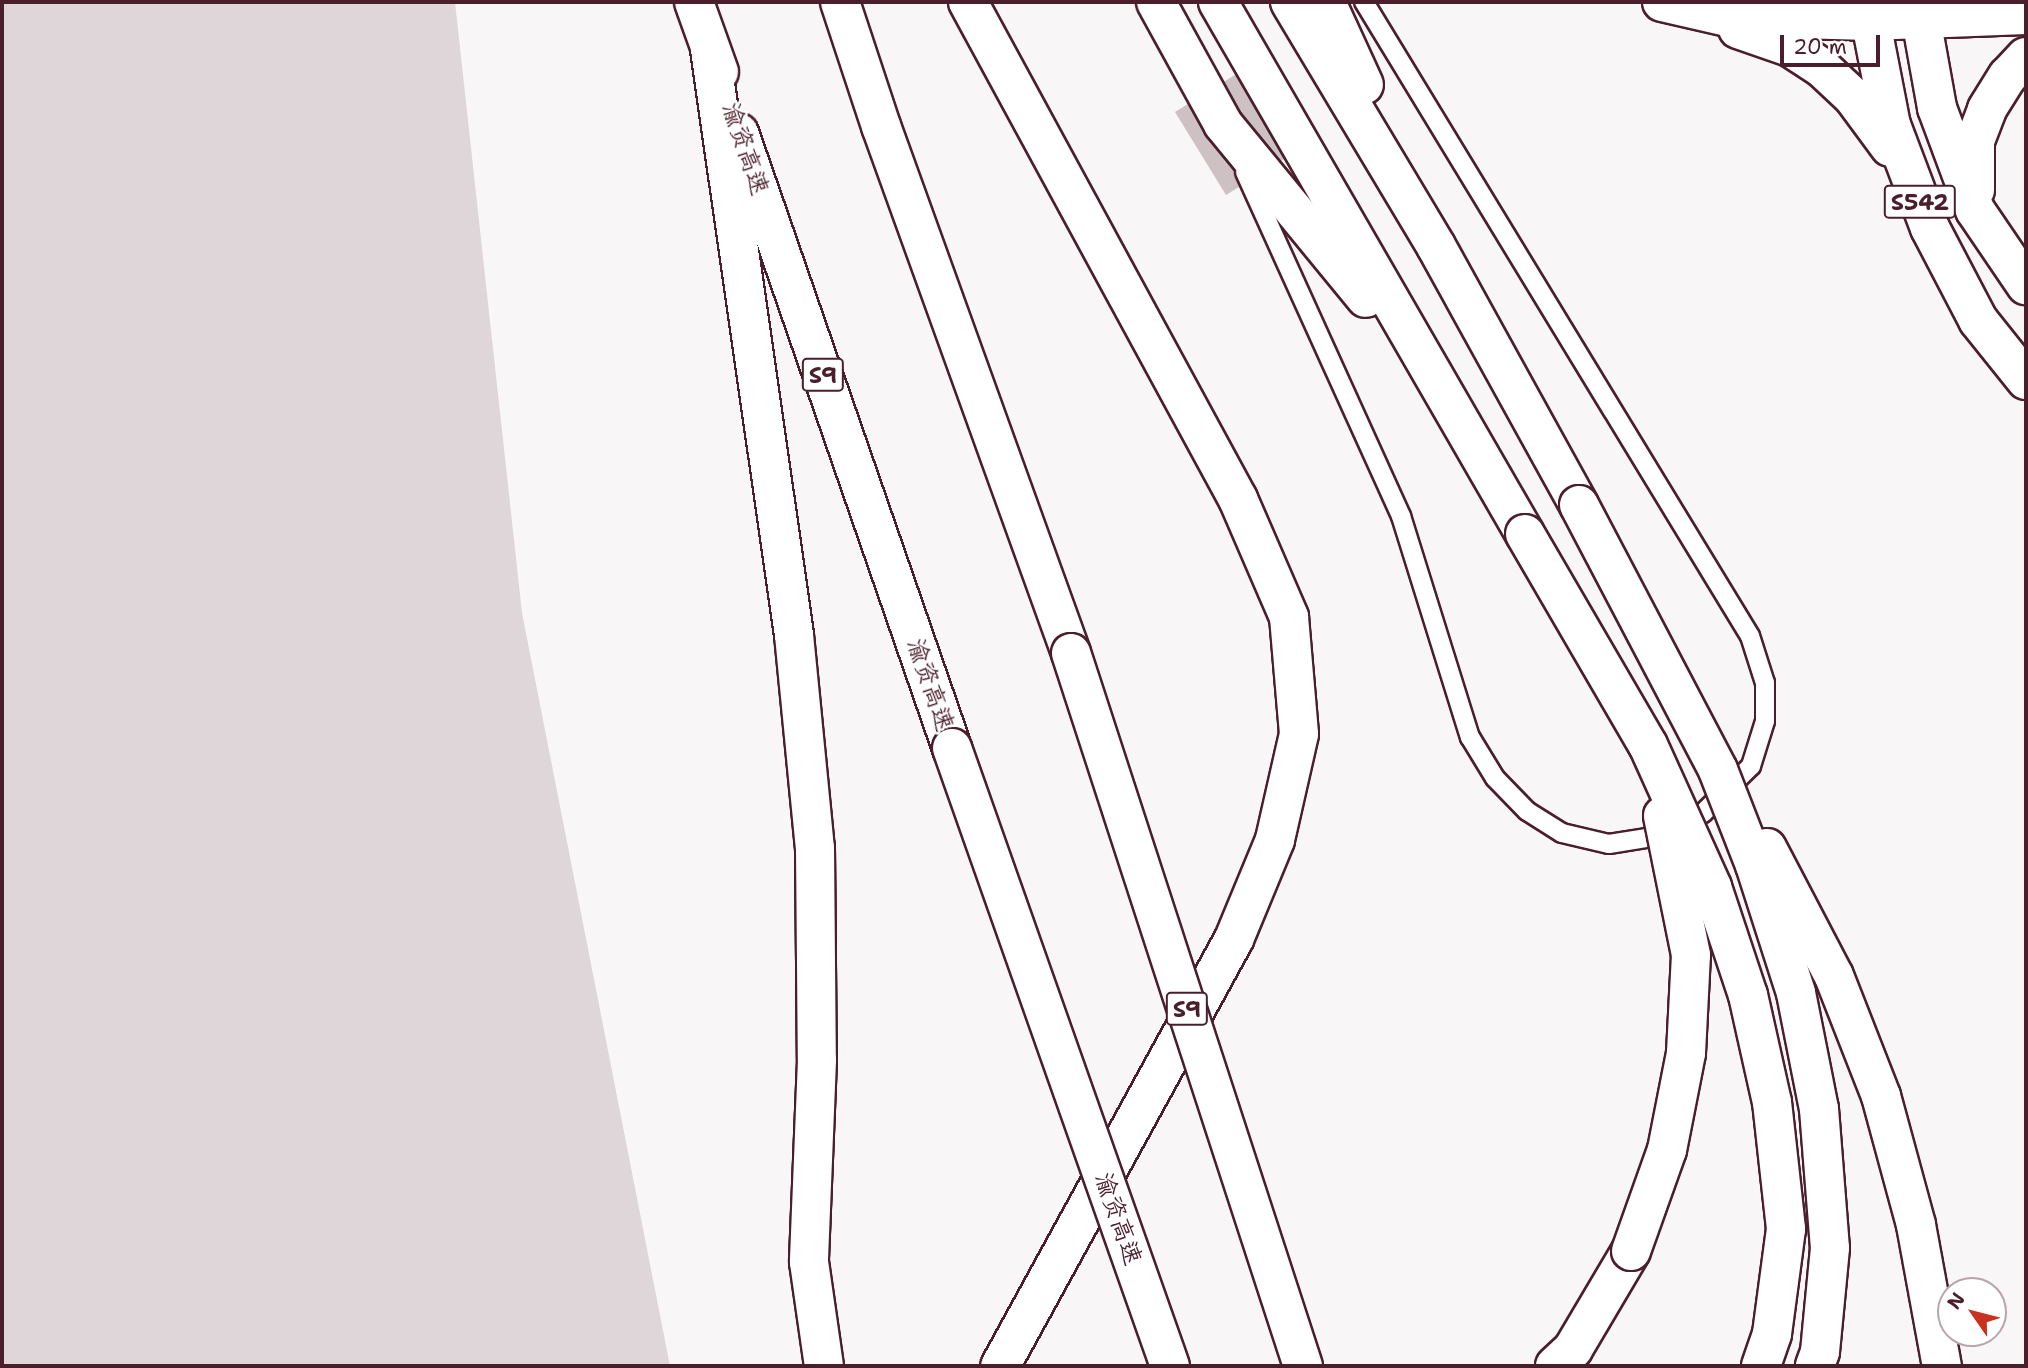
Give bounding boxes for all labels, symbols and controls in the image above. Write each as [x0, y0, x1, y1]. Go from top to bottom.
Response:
scale bar [1783, 21, 1883, 65]
text: 20 m [1793, 33, 1847, 61]
street label: 渝资高速 [716, 99, 774, 199]
road number: S542 [1883, 182, 1957, 222]
road number: S9 [800, 356, 846, 394]
street label: 渝资高速 [901, 635, 959, 735]
road number: S9 [1164, 990, 1210, 1028]
street label: 渝资高速 [1089, 1169, 1147, 1269]
north arrow [1937, 1277, 2007, 1347]
text: N [1941, 1287, 1971, 1314]

